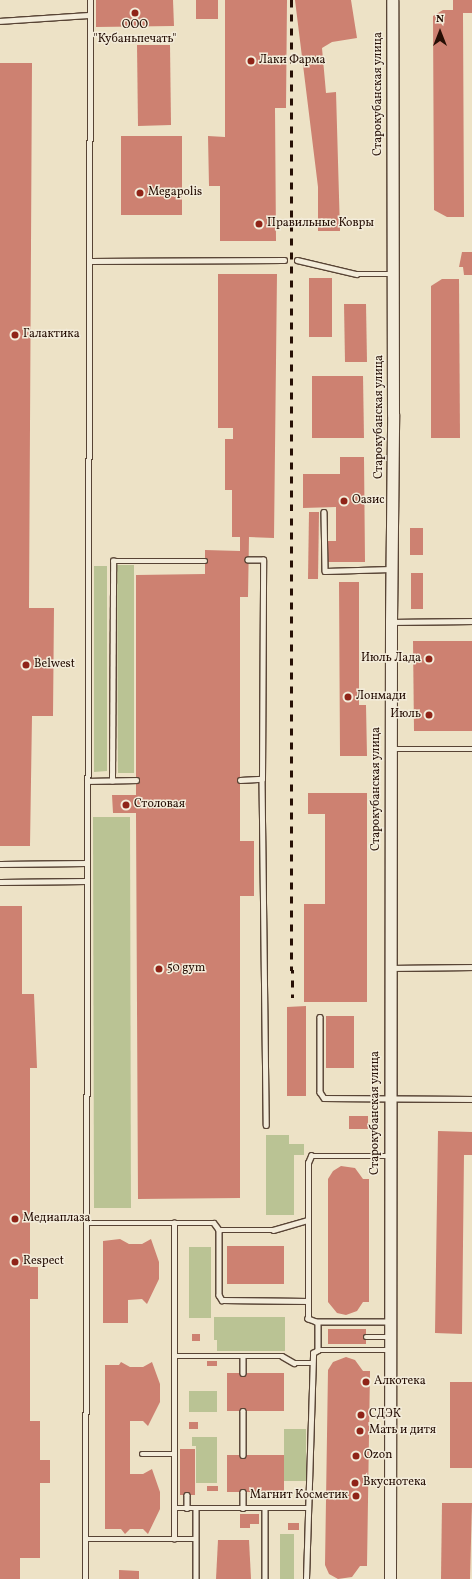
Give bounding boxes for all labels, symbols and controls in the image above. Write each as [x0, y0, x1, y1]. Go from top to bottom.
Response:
marker: ООО "Кубаньпечать" [130, 8, 140, 18]
north arrow [420, 12, 460, 52]
text: N [436, 12, 444, 27]
place label: ООО "Кубаньпечать" [94, 19, 176, 47]
street label: Старокубанская улица [372, 32, 386, 156]
place label: Лаки Фарма [259, 54, 325, 68]
marker: Лаки Фарма [246, 56, 256, 66]
place label: Megapolis [148, 186, 202, 200]
marker: Megapolis [135, 188, 145, 198]
place label: Правильные Ковры [267, 217, 374, 231]
marker: Правильные Ковры [254, 219, 264, 229]
place label: Галактика [23, 328, 80, 342]
marker: Галактика [10, 330, 20, 340]
street label: Старокубанская улица [373, 355, 387, 479]
place label: Оазис [352, 494, 385, 508]
marker: Оазис [339, 496, 349, 506]
place label: Июль Лада [361, 652, 421, 666]
marker: Июль Лада [424, 654, 434, 664]
place label: Belwest [34, 658, 75, 672]
marker: Belwest [21, 660, 31, 670]
place label: Лонмади [356, 690, 406, 704]
marker: Лонмади [343, 692, 353, 702]
place label: Июль [390, 708, 421, 722]
marker: Июль [424, 710, 434, 720]
street label: Старокубанская улица [370, 727, 384, 851]
place label: Столовая [134, 798, 185, 812]
marker: Столовая [121, 800, 131, 810]
place label: 50 gym [167, 962, 205, 976]
marker: 50 gym [154, 964, 164, 974]
street label: Старокубанская улица [369, 1051, 383, 1175]
place label: Медиаплаза [23, 1212, 90, 1226]
marker: Медиаплаза [10, 1214, 20, 1224]
place label: Respect [23, 1255, 64, 1269]
marker: Respect [10, 1257, 20, 1267]
place label: Алкотека [374, 1375, 426, 1389]
marker: Алкотека [361, 1377, 371, 1387]
place label: СДЭК [369, 1408, 401, 1422]
marker: СДЭК [356, 1410, 366, 1420]
place label: Мать и дитя [369, 1424, 436, 1438]
marker: Мать и дитя [354, 1425, 366, 1437]
place label: Ozon [364, 1449, 392, 1463]
marker: Ozon [351, 1451, 361, 1461]
place label: Вкуснотека [363, 1476, 426, 1490]
marker: Вкуснотека [350, 1478, 360, 1488]
place label: Магнит Косметик [250, 1489, 348, 1503]
marker: Магнит Косметик [351, 1491, 361, 1501]

